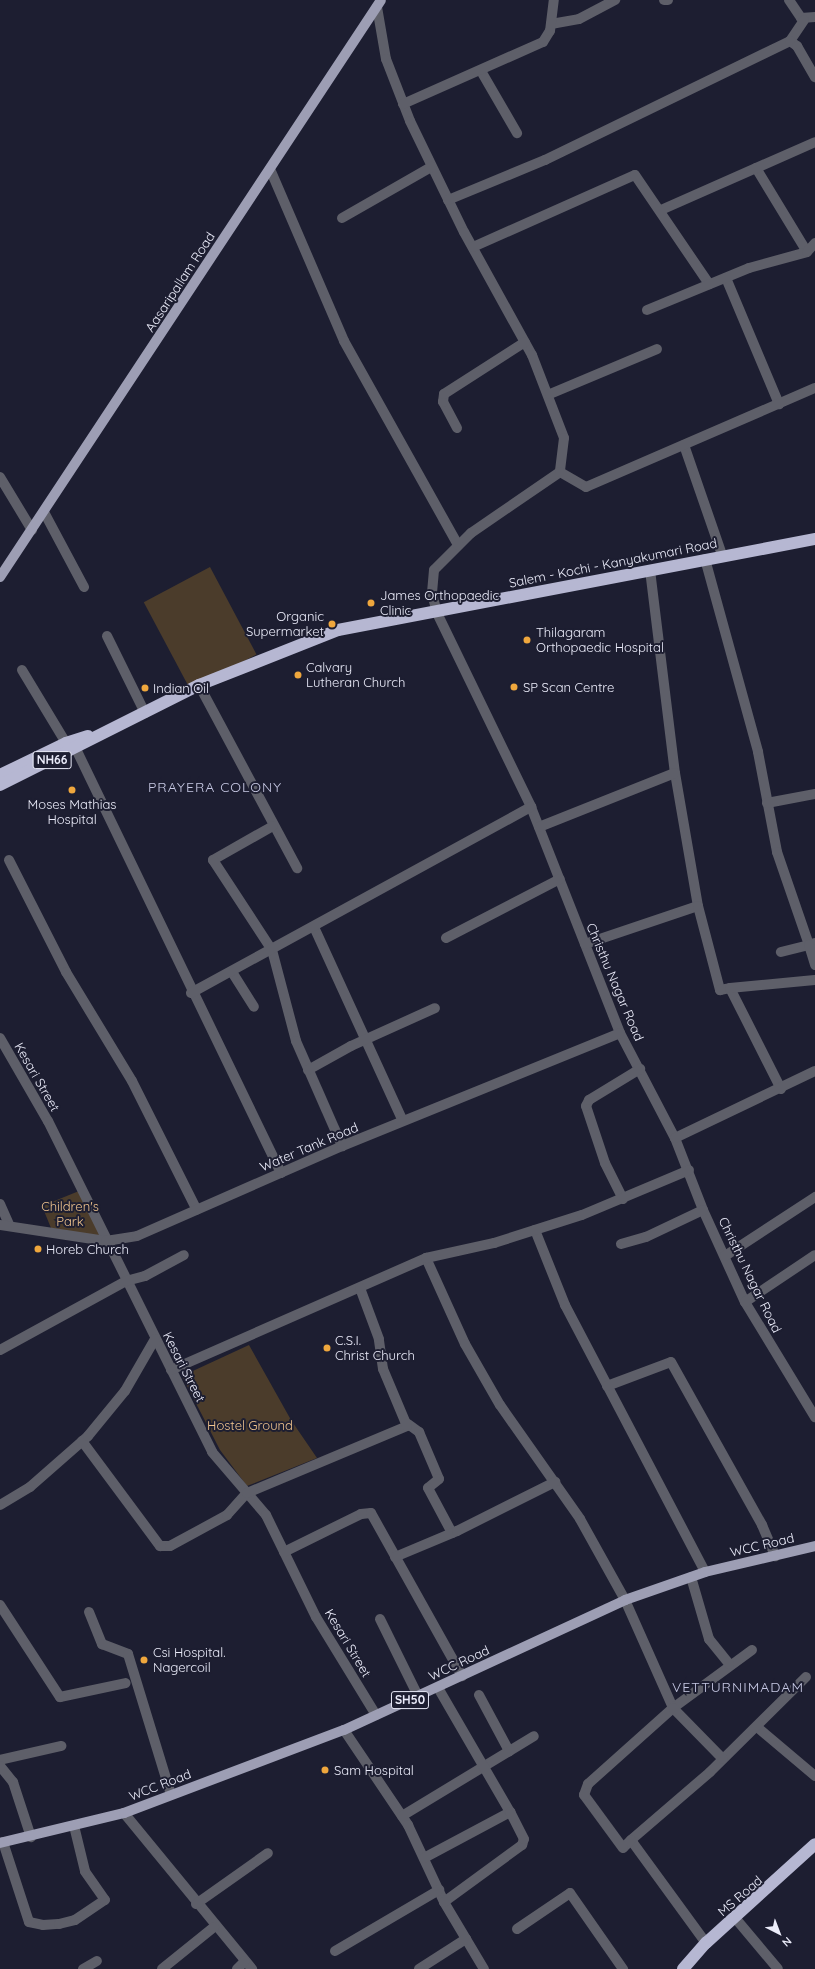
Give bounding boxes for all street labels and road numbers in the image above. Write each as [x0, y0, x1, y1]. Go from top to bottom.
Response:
street label: Aasaripallam Road [142, 229, 218, 335]
street label: Salem - Kochi - Kanyakumari Road [508, 535, 718, 591]
road number: NH66 [32, 750, 72, 770]
street label: Christhu Nagar Road [583, 921, 647, 1043]
street label: Kesari Street [11, 1040, 63, 1114]
street label: Water Tank Road [258, 1119, 360, 1175]
street label: Christhu Nagar Road [715, 1215, 785, 1335]
street label: Kesari Street [160, 1329, 208, 1405]
street label: WCC Road [728, 1530, 796, 1560]
street label: Kesari Street [322, 1606, 374, 1680]
street label: WCC Road [426, 1642, 492, 1684]
road number: SH50 [390, 1690, 430, 1710]
street label: WCC Road [127, 1766, 193, 1804]
street label: MS Road [715, 1872, 765, 1920]

